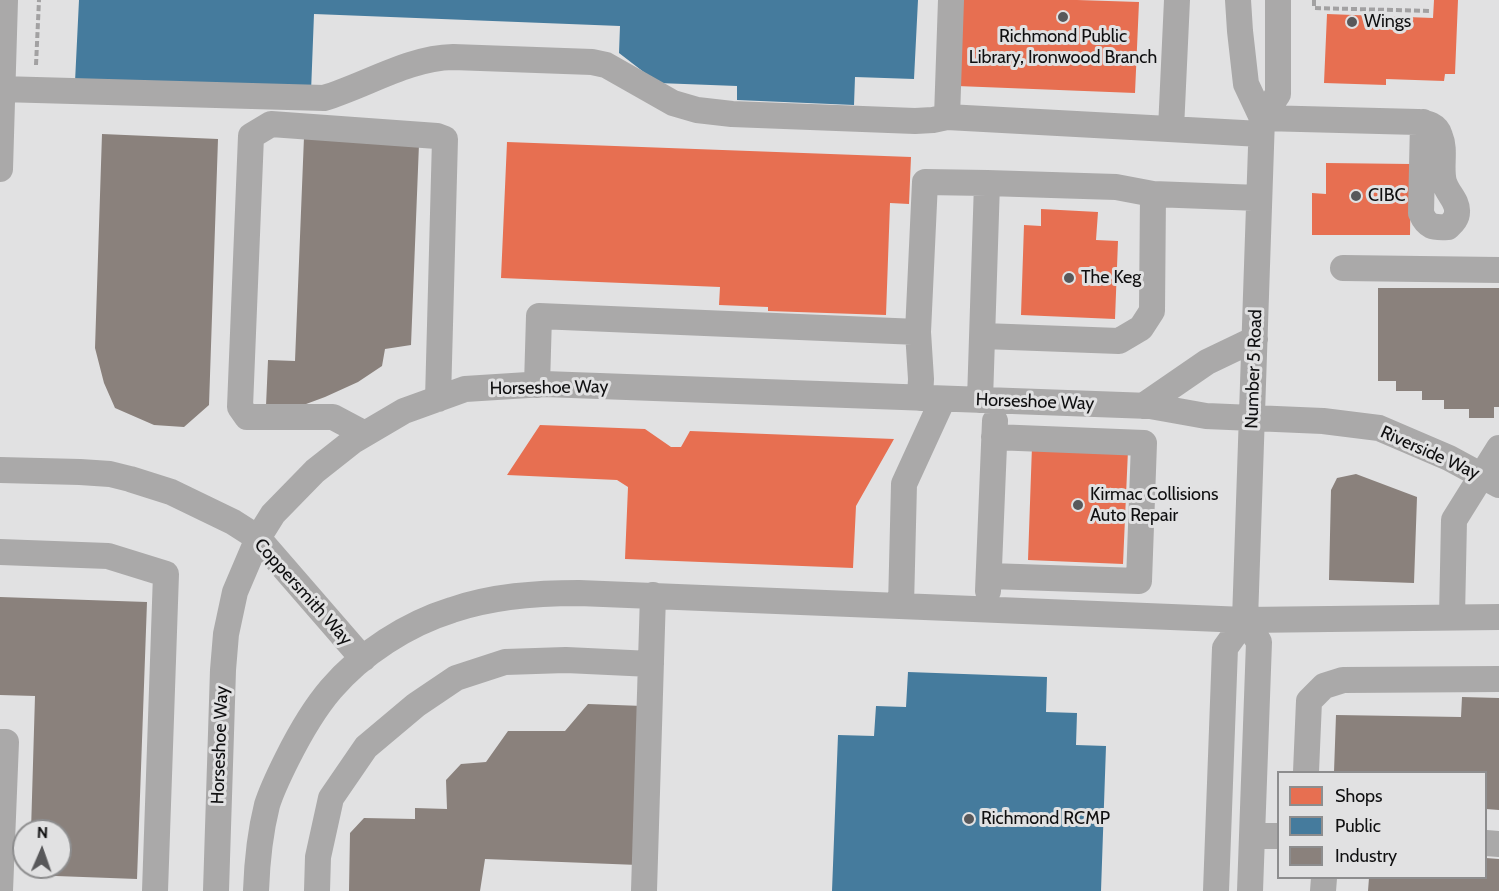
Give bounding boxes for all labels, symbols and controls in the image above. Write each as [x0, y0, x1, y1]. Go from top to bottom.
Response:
marker: Richmond Public Library, Ironwood Branch [1056, 10, 1070, 24]
place label: Wings [1364, 11, 1411, 33]
marker: Wings [1345, 15, 1359, 29]
place label: Richmond Public Library, Ironwood Branch [969, 26, 1157, 68]
place label: CIBC [1368, 185, 1406, 207]
marker: CIBC [1349, 189, 1363, 203]
place label: The Keg [1081, 267, 1141, 289]
marker: The Keg [1062, 271, 1076, 285]
street label: Number 5 Road [1241, 309, 1267, 429]
street label: Horseshoe Way [489, 376, 609, 400]
street label: Horseshoe Way [975, 389, 1095, 415]
street label: Riverside Way [1377, 422, 1483, 484]
place label: Kirmac Collisions Auto Repair [1090, 484, 1219, 526]
marker: Kirmac Collisions Auto Repair [1071, 498, 1085, 512]
street label: Coppersmith Way [249, 534, 357, 650]
street label: Horseshoe Way [207, 685, 233, 805]
legend [1277, 771, 1487, 879]
text: Shops [1335, 785, 1383, 807]
place label: Richmond RCMP [981, 808, 1110, 830]
marker: Richmond RCMP [962, 812, 976, 826]
text: Public [1335, 815, 1381, 837]
north arrow [12, 819, 72, 879]
text: N [37, 823, 49, 842]
text: Industry [1335, 845, 1397, 867]

